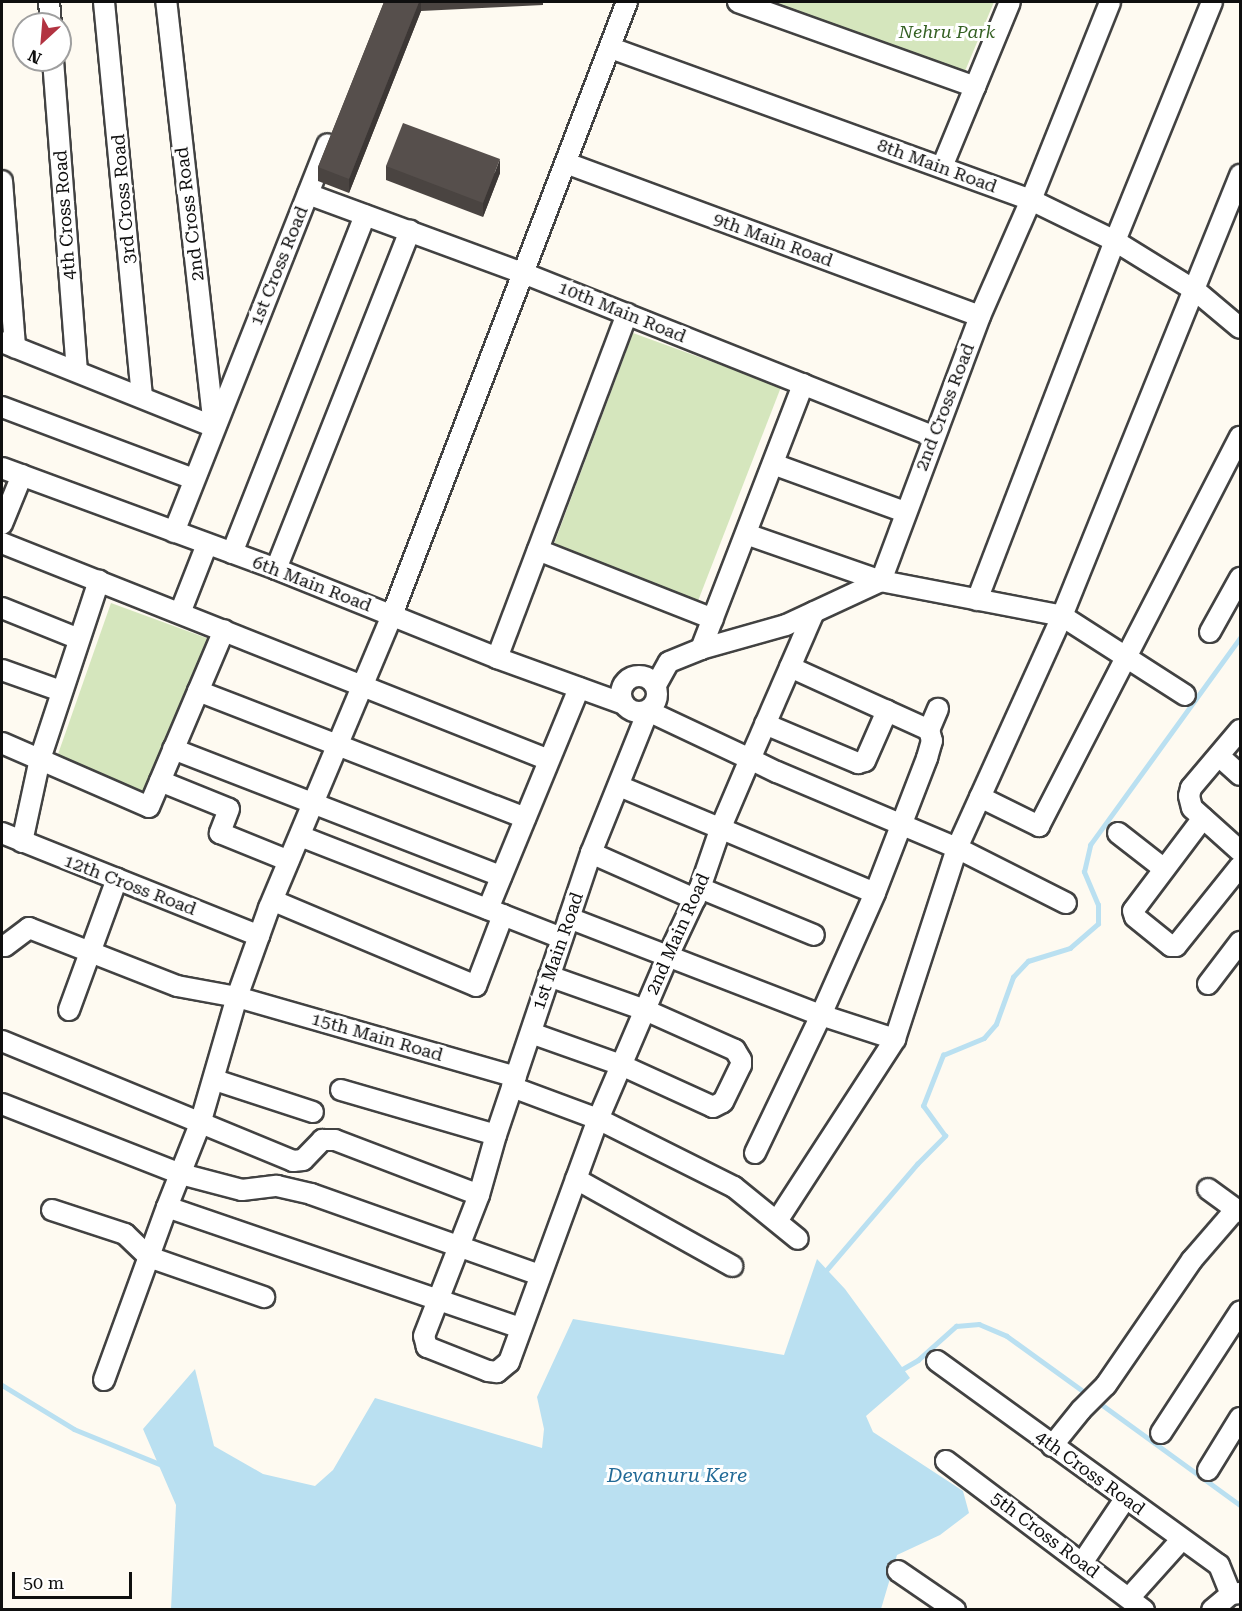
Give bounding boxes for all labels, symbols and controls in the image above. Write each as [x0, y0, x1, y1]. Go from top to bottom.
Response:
north arrow [12, 12, 72, 72]
park label: Nehru Park [899, 21, 995, 43]
text: N [25, 46, 44, 68]
street label: 3rd Cross Road [108, 133, 140, 265]
street label: 8th Main Road [874, 134, 1000, 198]
street label: 2nd Cross Road [171, 146, 209, 282]
street label: 4th Cross Road [50, 149, 80, 281]
street label: 1st Cross Road [245, 203, 313, 329]
street label: 9th Main Road [710, 208, 836, 272]
street label: 10th Main Road [555, 277, 689, 347]
street label: 2nd Cross Road [911, 340, 979, 474]
street label: 6th Main Road [249, 551, 375, 617]
street label: 12th Cross Road [61, 850, 199, 920]
street label: 2nd Main Road [642, 870, 714, 998]
street label: 1st Main Road [528, 889, 588, 1013]
street label: 15th Main Road [309, 1008, 445, 1066]
street label: 4th Cross Road [1031, 1426, 1149, 1520]
water label: Devanuru Kere [607, 1463, 747, 1487]
street label: 5th Cross Road [987, 1487, 1103, 1583]
scale bar [15, 1560, 135, 1598]
text: 50 m [23, 1572, 64, 1593]

